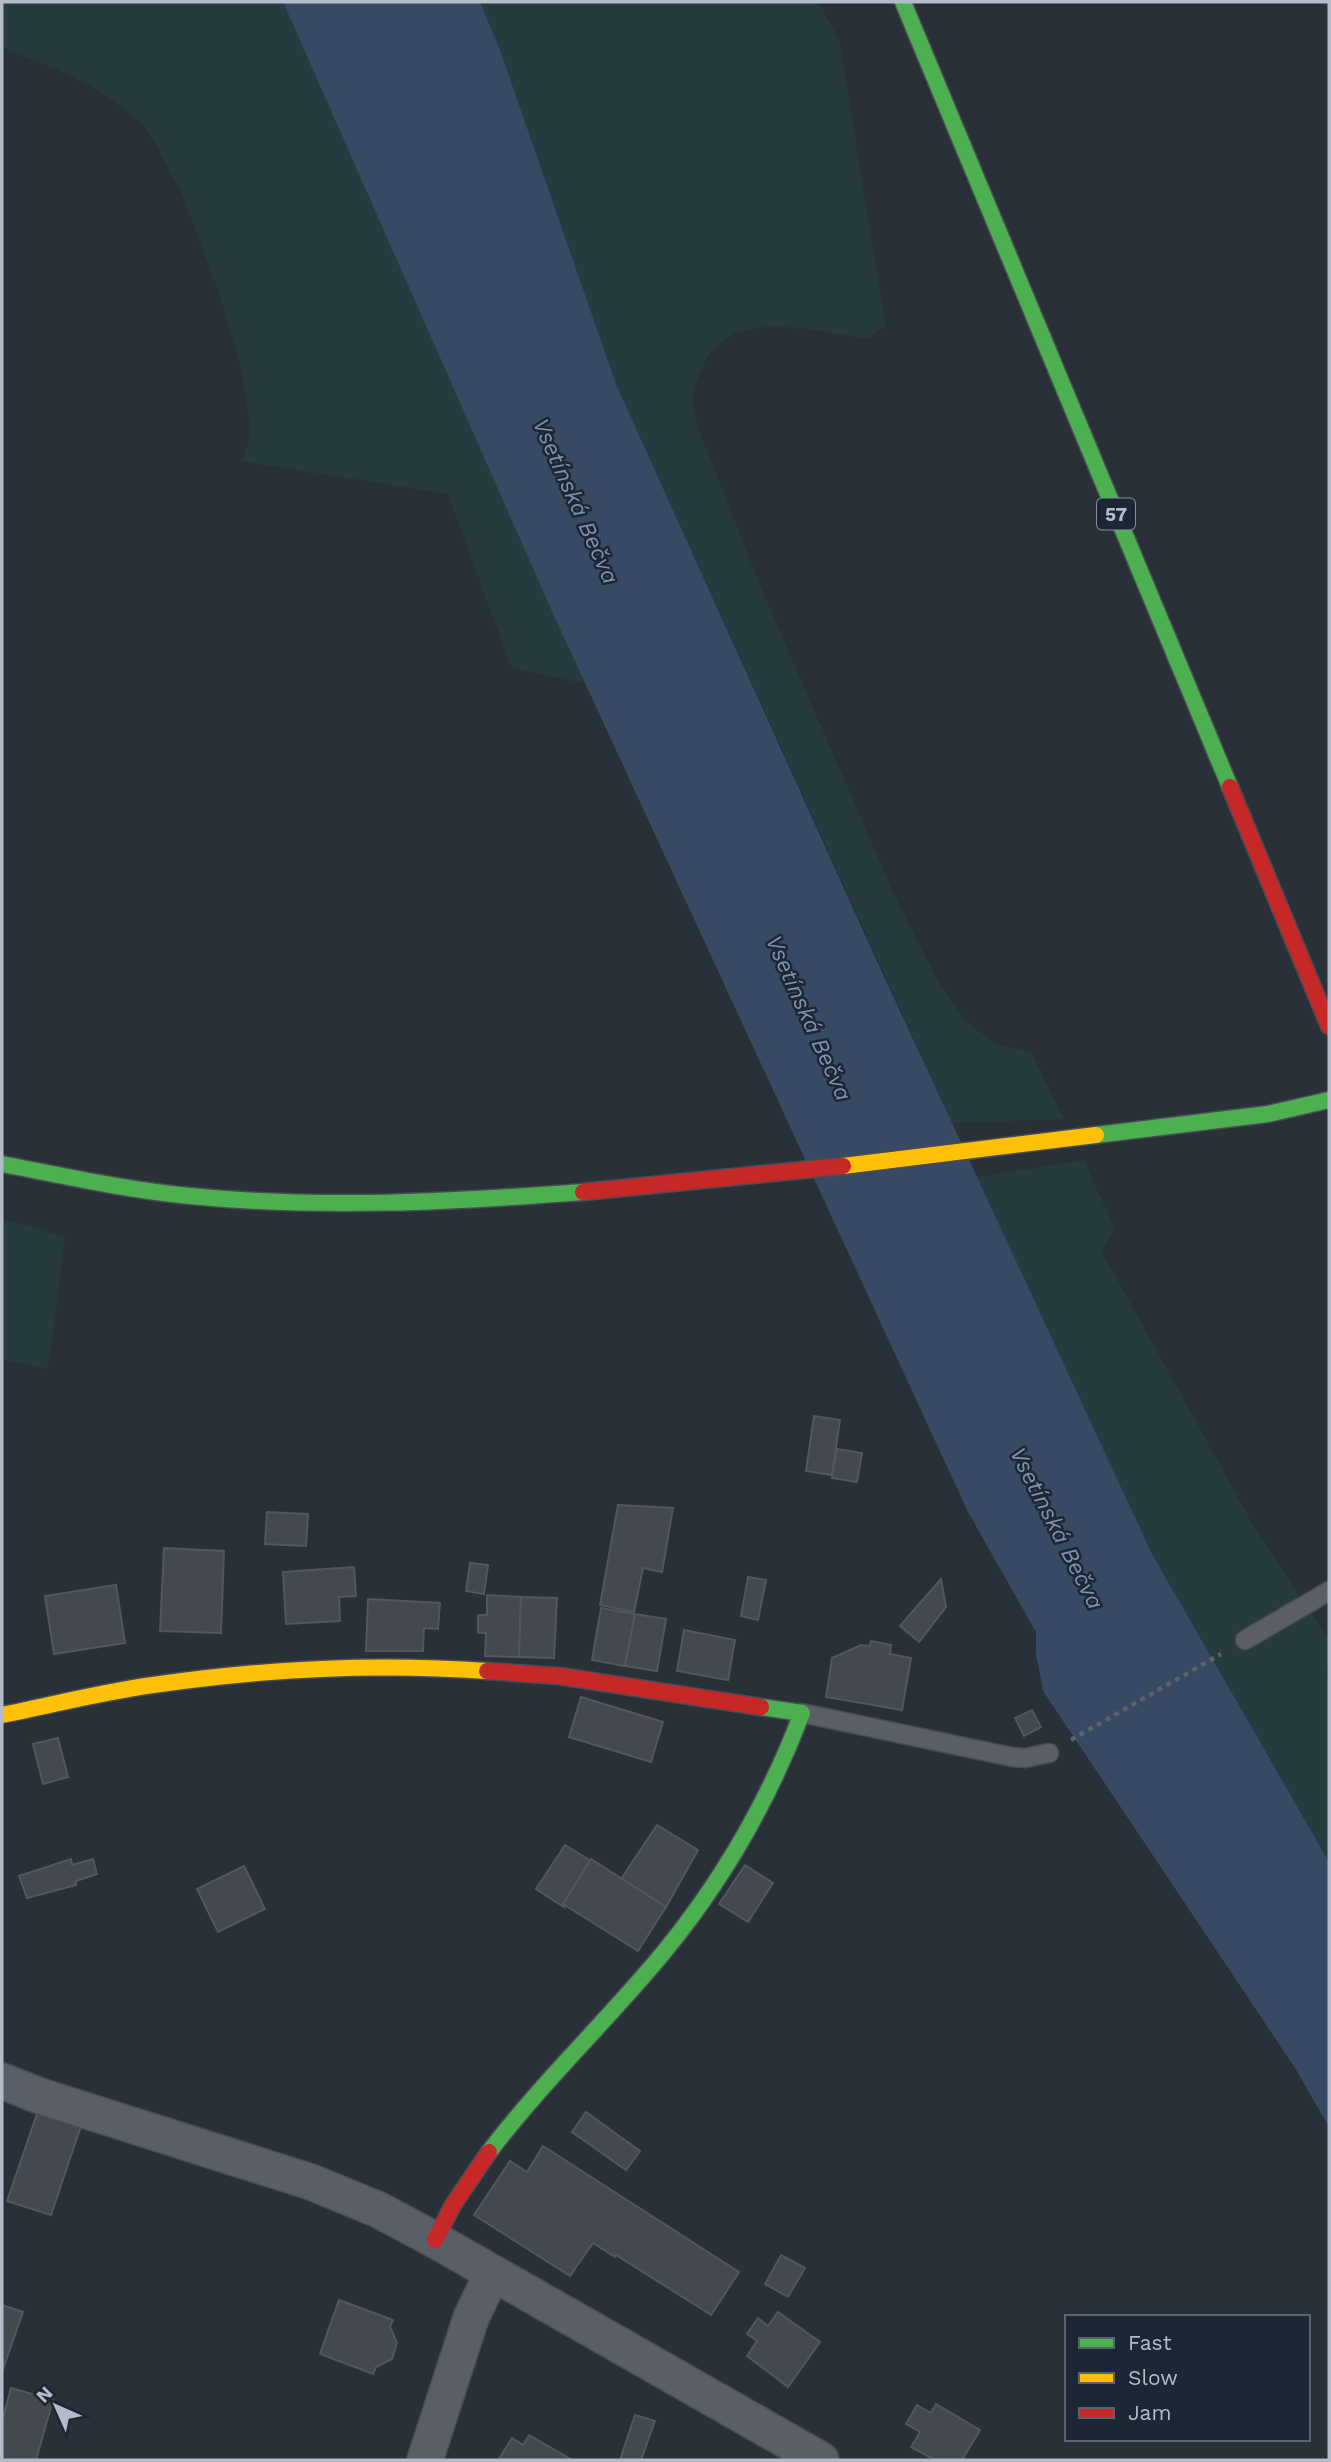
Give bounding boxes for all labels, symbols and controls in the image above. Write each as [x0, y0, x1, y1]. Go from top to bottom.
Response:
water label: Vsetínská Bečva [527, 414, 624, 588]
road number: 57 [1097, 499, 1135, 530]
water label: Vsetínská Bečva [760, 931, 857, 1105]
water label: Vsetínská Bečva [1004, 1443, 1109, 1614]
legend [1065, 2315, 1310, 2441]
text: Fast [1128, 2330, 1172, 2355]
text: Slow [1128, 2365, 1178, 2390]
north arrow [21, 2371, 91, 2441]
text: N [31, 2381, 57, 2407]
text: Jam [1128, 2400, 1171, 2425]

